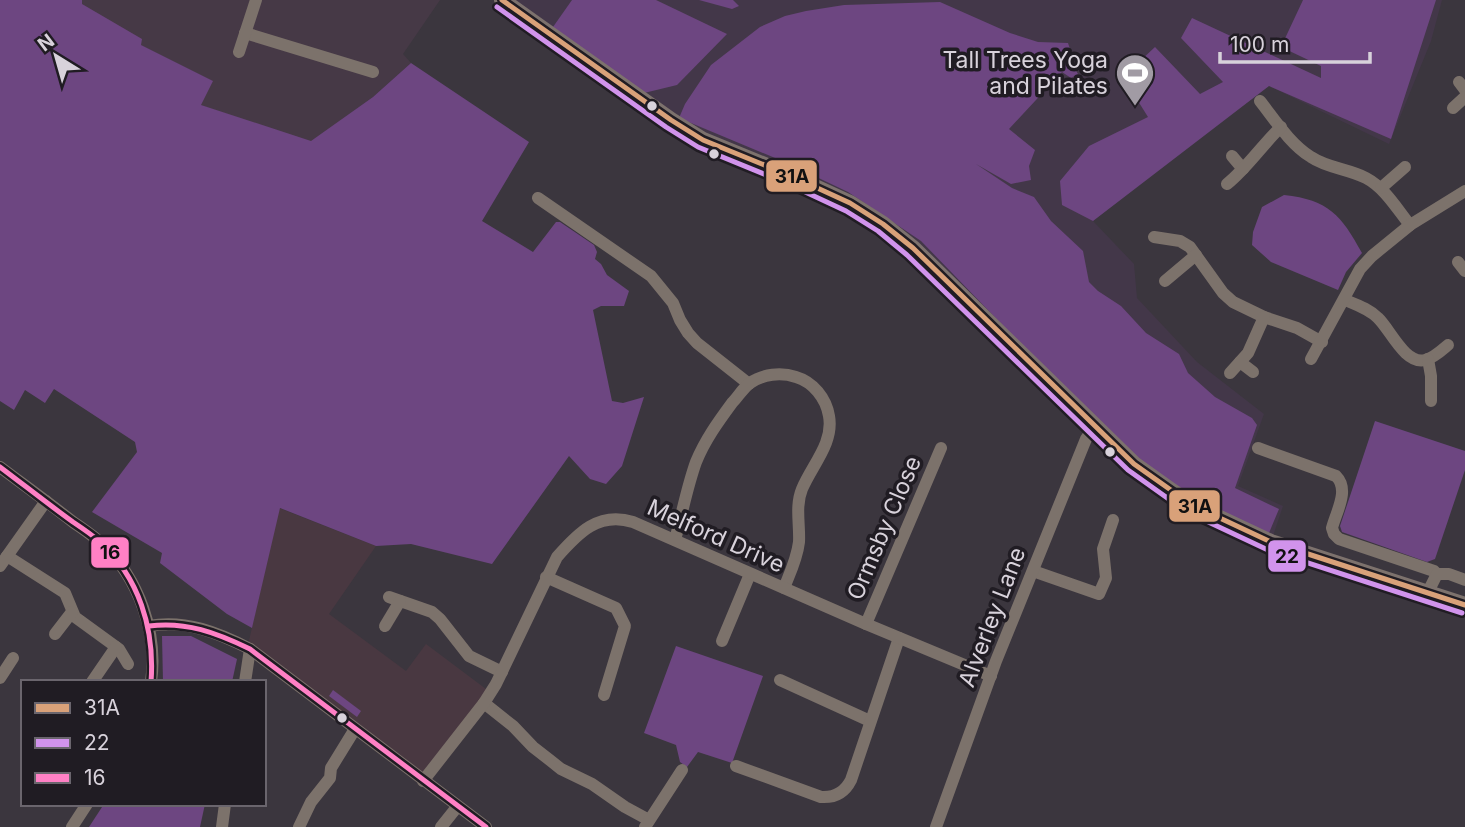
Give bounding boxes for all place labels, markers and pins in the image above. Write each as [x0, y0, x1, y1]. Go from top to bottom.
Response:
place label: Tall Trees Yoga and Pilates [942, 46, 1108, 100]
sports icon: Tall Trees Yoga and Pilates [1114, 52, 1156, 107]
unlabelled marker [645, 99, 659, 113]
unlabelled marker [707, 147, 721, 161]
unlabelled marker [1103, 445, 1117, 459]
unlabelled marker [335, 711, 349, 725]

